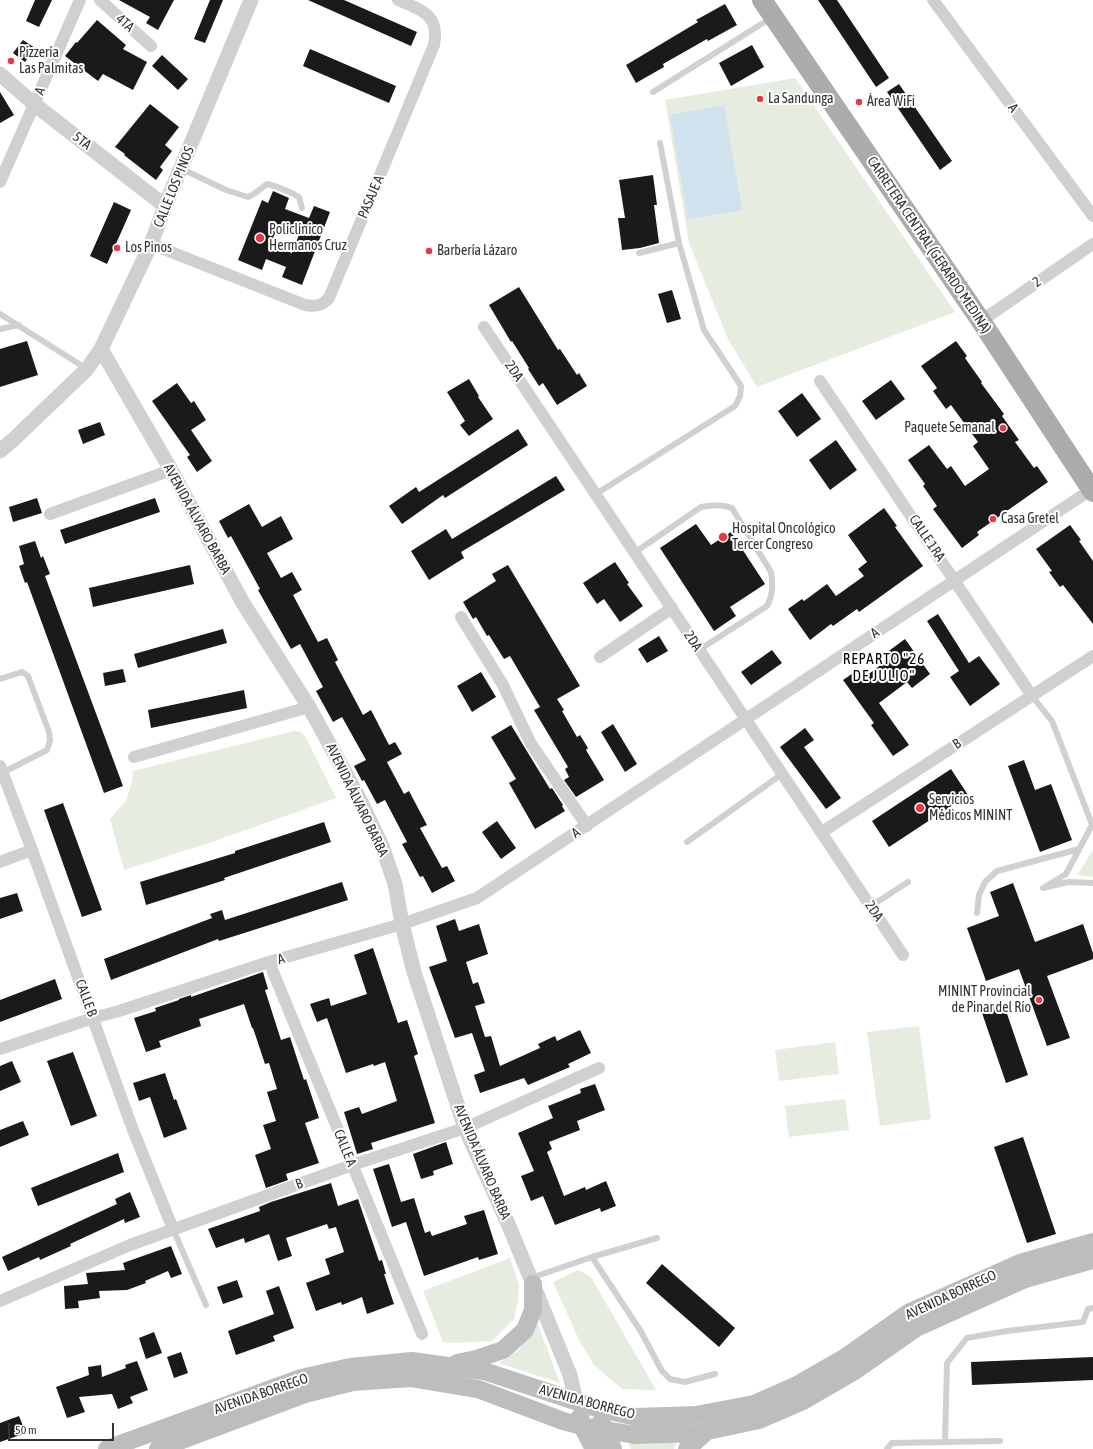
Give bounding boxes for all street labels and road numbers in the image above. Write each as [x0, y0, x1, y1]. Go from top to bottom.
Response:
street label: 4TA [112, 10, 138, 36]
street label: A [31, 84, 49, 98]
street label: A [1004, 100, 1022, 116]
street label: 5TA [69, 129, 95, 153]
street label: CALLE LOS PINOS [150, 144, 198, 230]
street label: CARRETERA CENTRAL (GERARDO MEDINA) [863, 153, 995, 337]
street label: PASAJE A [354, 173, 388, 221]
street label: 2 [1029, 273, 1045, 291]
street label: 2DA [501, 357, 527, 385]
street label: AVENIDA ÁLVARO BARBA [160, 461, 234, 577]
street label: CALLE 1RA [905, 512, 949, 564]
street label: A [867, 624, 883, 642]
street label: 2DA [680, 628, 706, 654]
street label: B [950, 735, 964, 753]
street label: AVENIDA ÁLVARO BARBA [322, 741, 392, 859]
street label: A [568, 824, 584, 842]
street label: 2DA [861, 897, 887, 925]
street label: A [275, 950, 287, 968]
street label: CALLE B [72, 977, 100, 1019]
street label: AVENIDA ÁLVARO BARBA [450, 1102, 514, 1222]
street label: CALLE A [330, 1127, 360, 1169]
street label: B [293, 1175, 305, 1193]
street label: AVENIDA BORREGO [903, 1267, 999, 1323]
street label: AVENIDA BORREGO [212, 1370, 310, 1418]
street label: AVENIDA BORREGO [537, 1381, 637, 1423]

